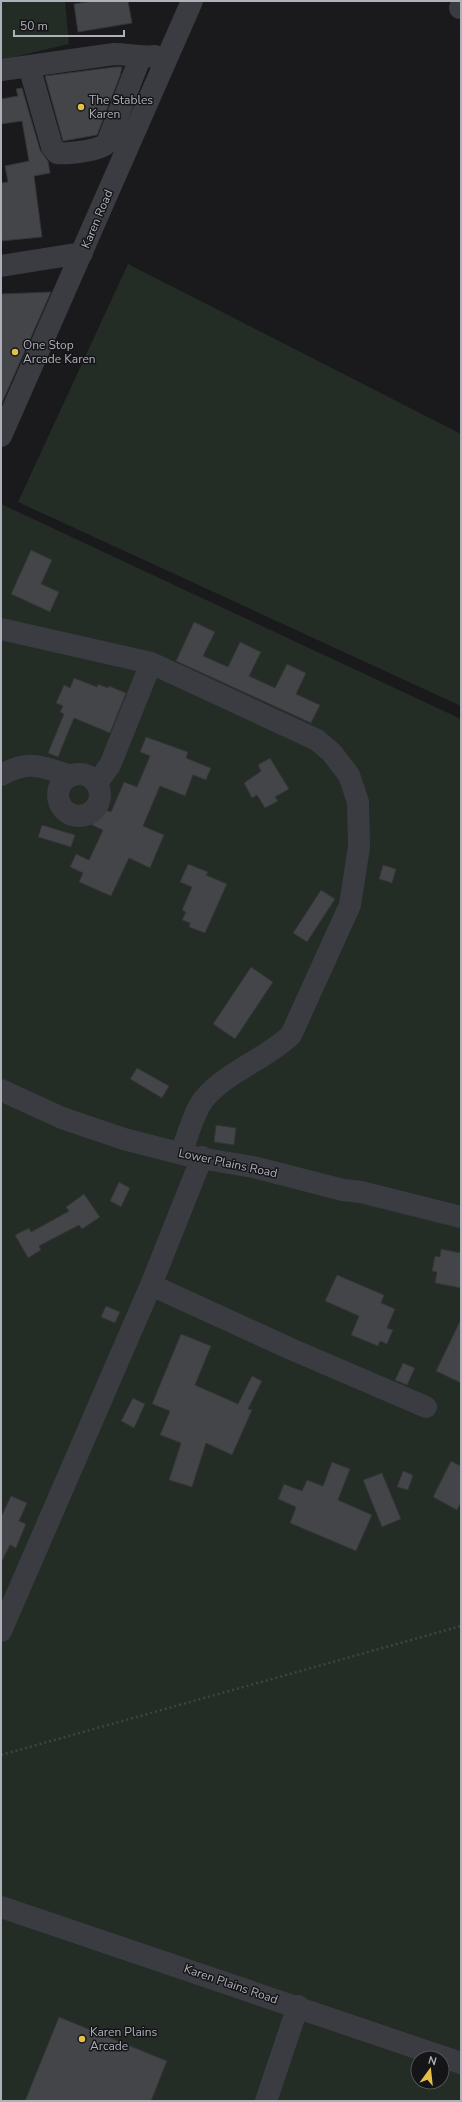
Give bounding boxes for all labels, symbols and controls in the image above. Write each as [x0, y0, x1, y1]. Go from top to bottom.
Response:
scale bar [14, 12, 124, 38]
text: 50 m [20, 18, 48, 34]
place label: The Stables Karen [89, 92, 153, 122]
marker: The Stables Karen [76, 102, 86, 112]
street label: Karen Road [77, 187, 117, 251]
place label: One Stop Arcade Karen [23, 337, 96, 367]
marker: One Stop Arcade Karen [10, 347, 20, 357]
street label: Lower Plains Road [177, 1145, 279, 1181]
street label: Karen Plains Road [182, 1960, 280, 2008]
place label: Karen Plains Arcade [90, 2024, 157, 2054]
marker: Karen Plains Arcade [77, 2034, 87, 2044]
north arrow [410, 2050, 450, 2090]
text: N [427, 2053, 438, 2069]

